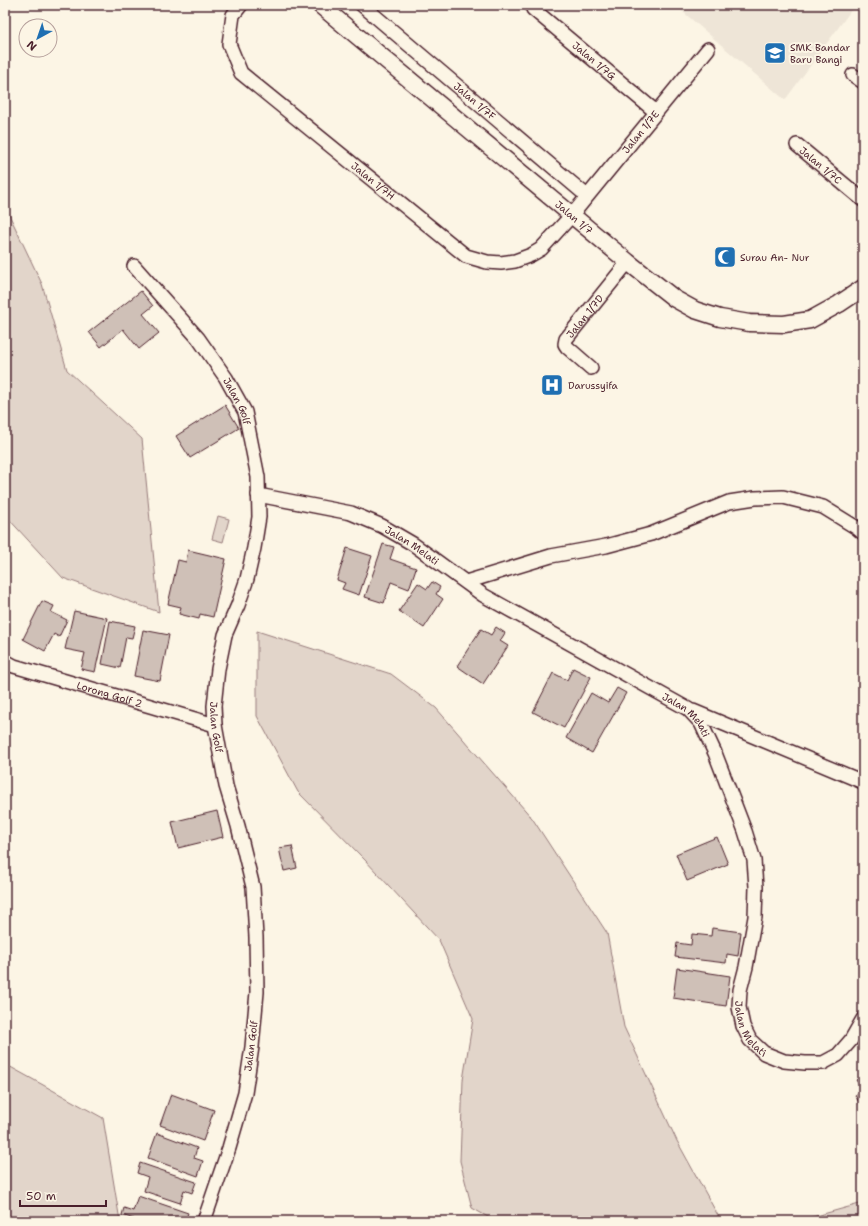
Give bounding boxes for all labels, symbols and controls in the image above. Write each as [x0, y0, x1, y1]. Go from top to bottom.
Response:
north arrow [18, 18, 58, 58]
text: N [24, 37, 40, 54]
street label: Jalan 1/7G [570, 38, 619, 83]
school or university icon: SMK Bandar Baru Bangi [762, 40, 788, 66]
place label: SMK Bandar Baru Bangi [790, 41, 851, 66]
street label: Jalan 1/7F [451, 79, 499, 122]
street label: Jalan 1/7E [619, 108, 662, 156]
street label: Jalan 1/7C [797, 143, 845, 186]
street label: Jalan 1/7H [349, 159, 398, 202]
street label: Jalan 1/7 [553, 198, 596, 237]
mosque icon: Surau An- Nur [712, 244, 738, 270]
place label: Surau An- Nur [740, 251, 810, 264]
street label: Jalan 1/7D [563, 291, 606, 340]
hospital icon: Darussyifa [539, 372, 565, 398]
street label: Jalan Golf [220, 375, 254, 426]
place label: Darussyifa [568, 379, 619, 392]
street label: Jalan Melati [383, 523, 442, 568]
street label: Lorong Golf 2 [75, 678, 144, 710]
street label: Jalan Melati [660, 690, 713, 739]
street label: Jalan Golf [207, 701, 226, 754]
street label: Jalan Melati [733, 1000, 768, 1060]
street label: Jalan Golf [241, 1020, 261, 1072]
scale bar [20, 1182, 106, 1208]
text: 50 m [26, 1188, 56, 1204]

